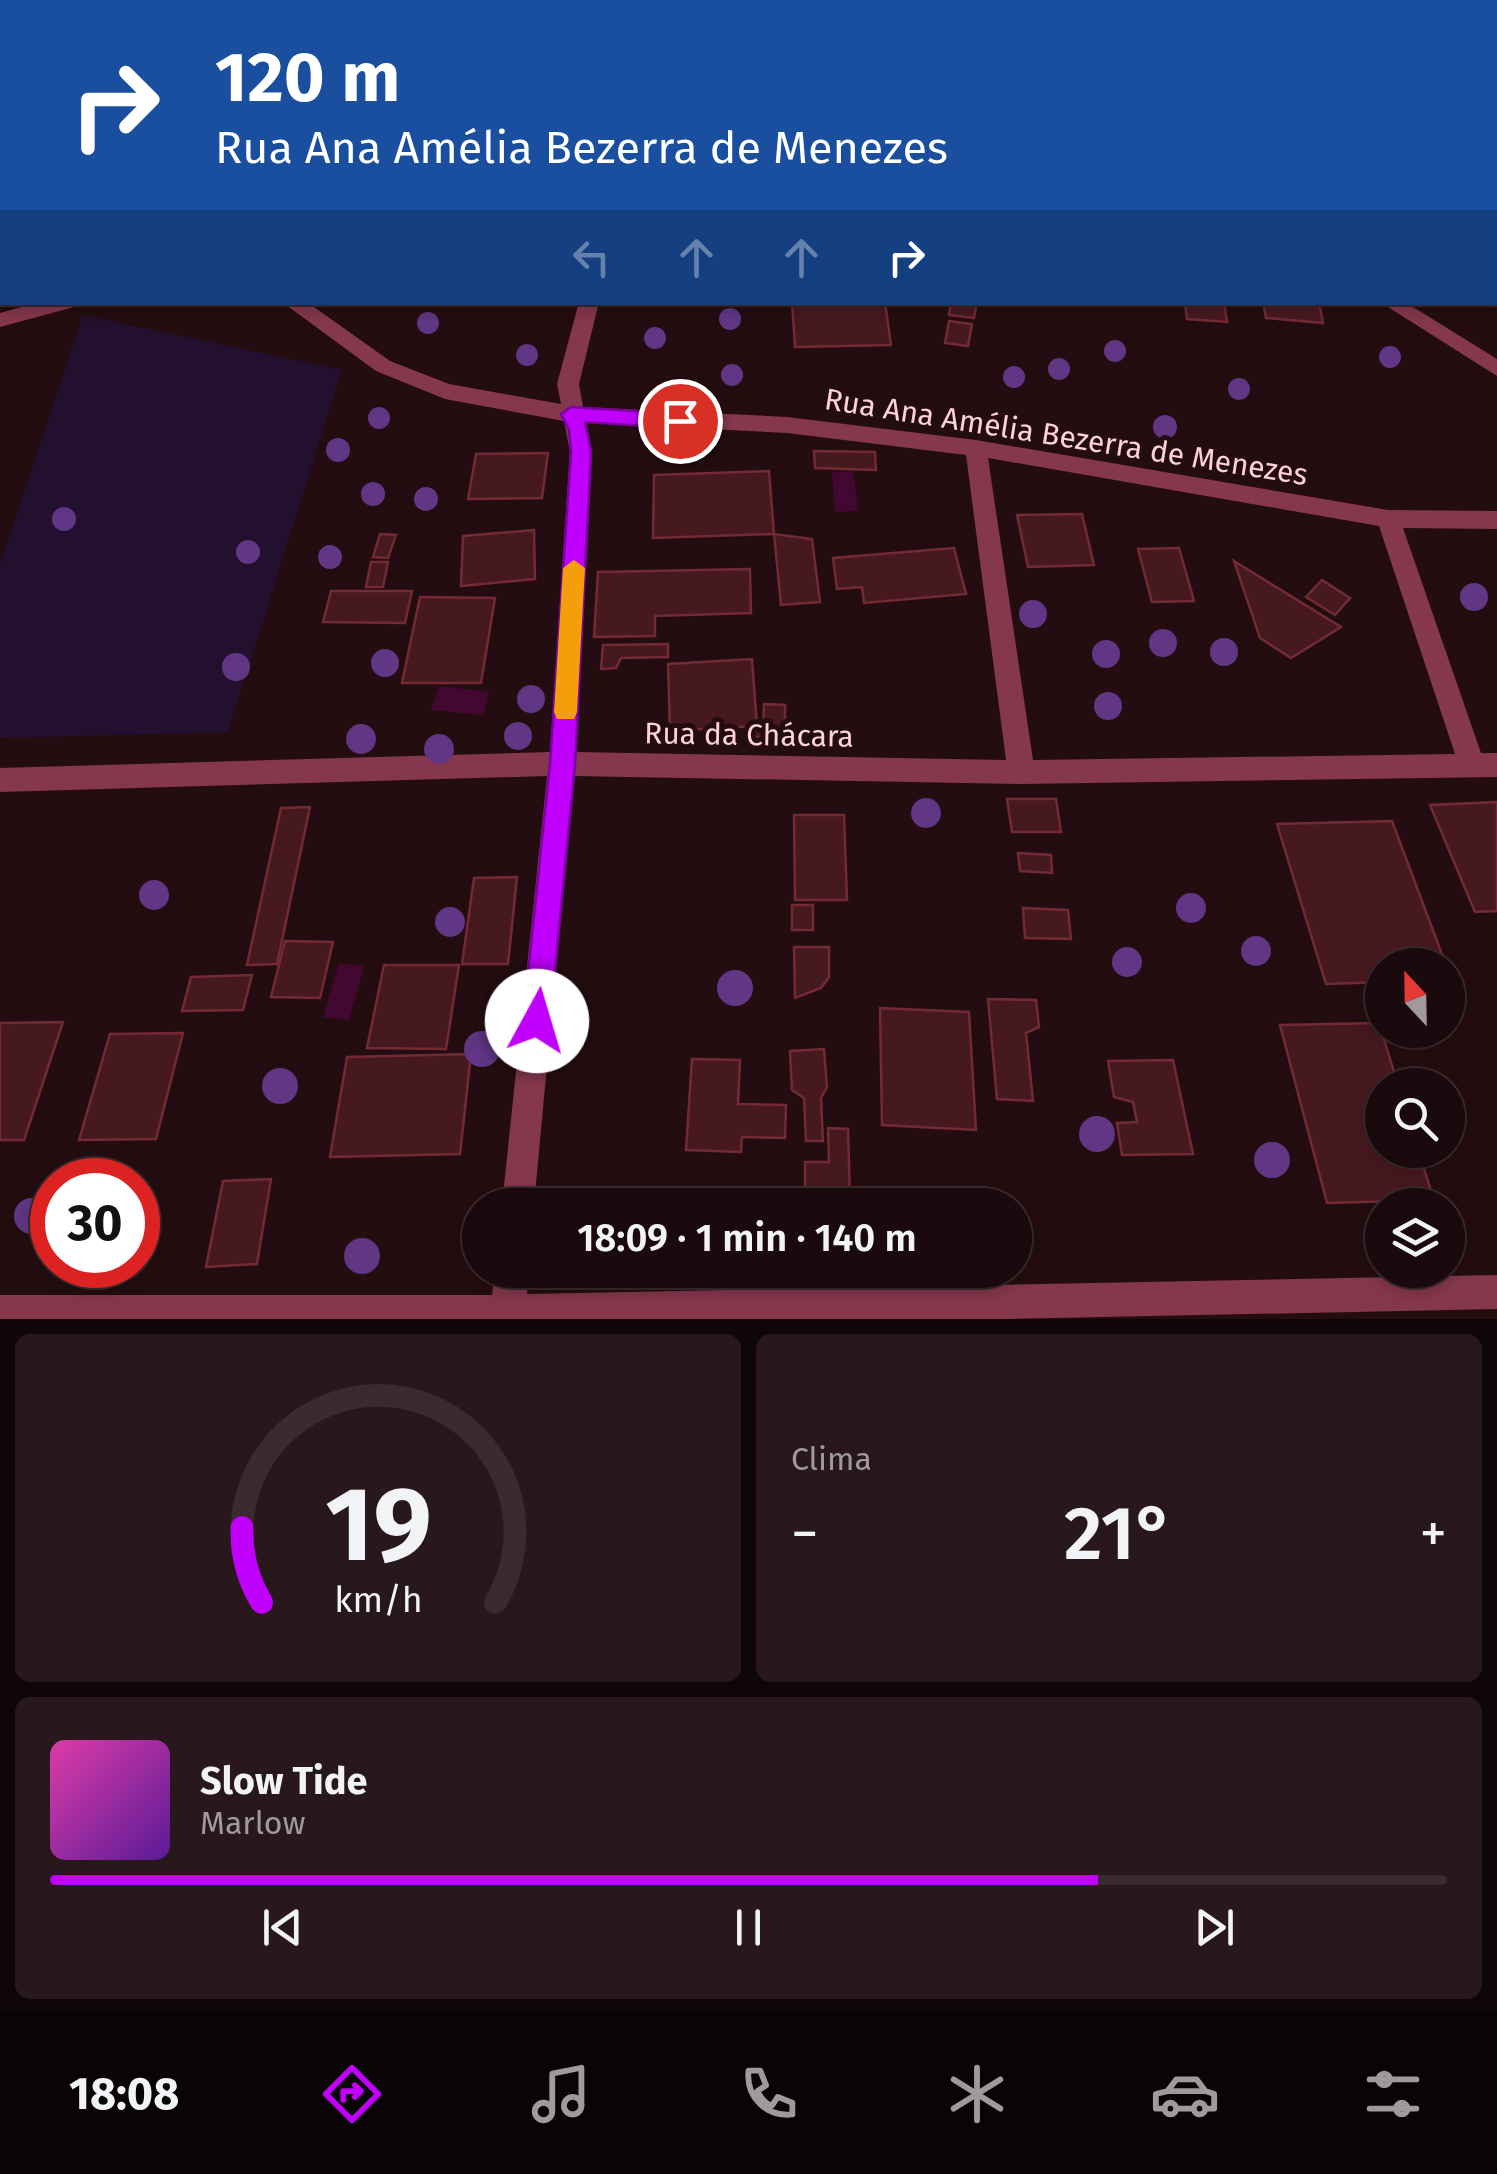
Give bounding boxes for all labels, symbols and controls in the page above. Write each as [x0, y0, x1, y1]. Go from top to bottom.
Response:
text: 120 m [215, 36, 400, 120]
icon: right [50, 40, 180, 170]
text: Rua Ana Amélia Bezerra de Menezes [215, 121, 948, 175]
icon: left [564, 230, 619, 285]
icon: ahead [669, 230, 724, 285]
icon: ahead [774, 230, 829, 285]
icon: right [879, 230, 934, 285]
pin [638, 379, 723, 464]
street label: Rua Ana Amélia Bezerra de Menezes [822, 381, 1310, 493]
icon: arrive [653, 394, 708, 449]
street label: Rua da Chácara [644, 715, 854, 755]
north arrow [1365, 948, 1465, 1048]
map controls [1365, 948, 1465, 1288]
position arrow [485, 969, 589, 1073]
button: search [1365, 1068, 1465, 1168]
speed limit sign: 30 [30, 1158, 160, 1288]
button: layers [1365, 1188, 1465, 1288]
text: 18:09 · 1 min · 140 m [577, 1215, 917, 1261]
text: Clima [791, 1440, 872, 1478]
text: 19 [325, 1463, 431, 1588]
text: 21° [1064, 1489, 1174, 1579]
text: − [791, 1501, 819, 1567]
text: + [1420, 1501, 1447, 1567]
text: km/h [334, 1579, 422, 1621]
text: Slow Tide [200, 1758, 368, 1804]
text: Marlow [200, 1804, 306, 1842]
icon: previous [255, 1900, 310, 1955]
icon: pause [721, 1900, 776, 1955]
icon: next [1187, 1900, 1242, 1955]
icon: directions [317, 2059, 387, 2129]
icon: music [526, 2059, 596, 2129]
icon: phone [734, 2059, 804, 2129]
icon: climate [942, 2059, 1012, 2129]
icon: car [1150, 2059, 1220, 2129]
icon: filters [1358, 2059, 1428, 2129]
text: 18:08 [69, 2067, 179, 2121]

